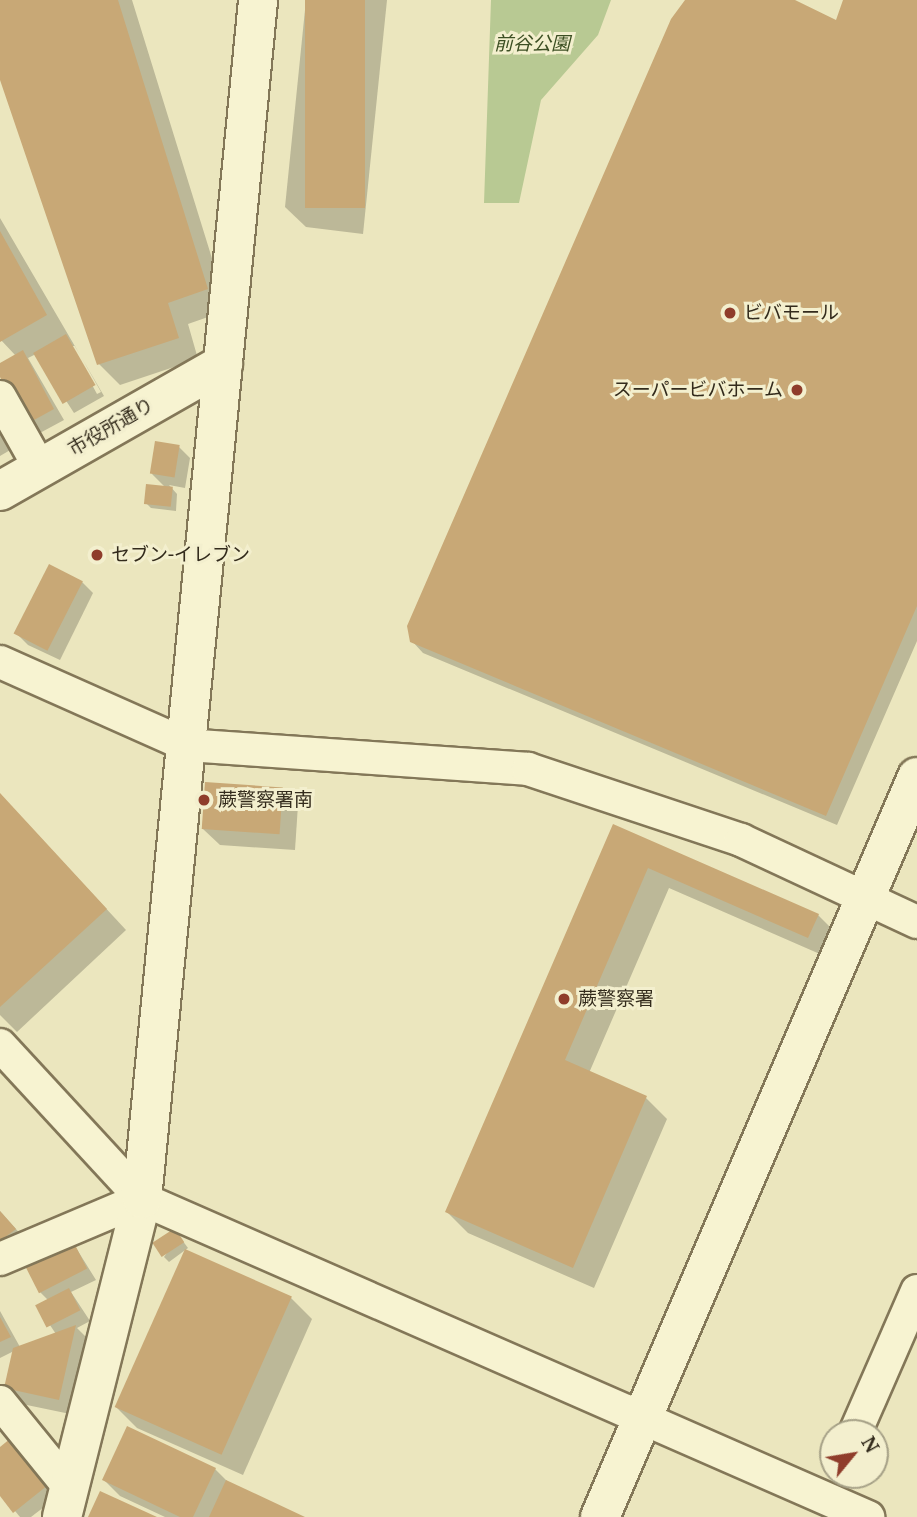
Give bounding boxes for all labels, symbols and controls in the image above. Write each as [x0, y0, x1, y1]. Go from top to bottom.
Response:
park label: 前谷公園 [494, 33, 570, 55]
place label: ビバモール [744, 302, 839, 324]
marker: ビバモール [722, 305, 738, 321]
place label: スーパービバホーム [612, 379, 783, 401]
marker: スーパービバホーム [789, 382, 805, 398]
street label: 市役所通り [64, 393, 158, 461]
place label: セブン-イレブン [111, 544, 250, 566]
marker: セブン-イレブン [89, 547, 105, 563]
place label: 蕨警察署南 [218, 789, 313, 811]
marker: 蕨警察署南 [196, 792, 212, 808]
place label: 蕨警察署 [578, 988, 654, 1010]
marker: 蕨警察署 [556, 991, 572, 1007]
north arrow [819, 1419, 889, 1489]
text: N [855, 1432, 885, 1457]

